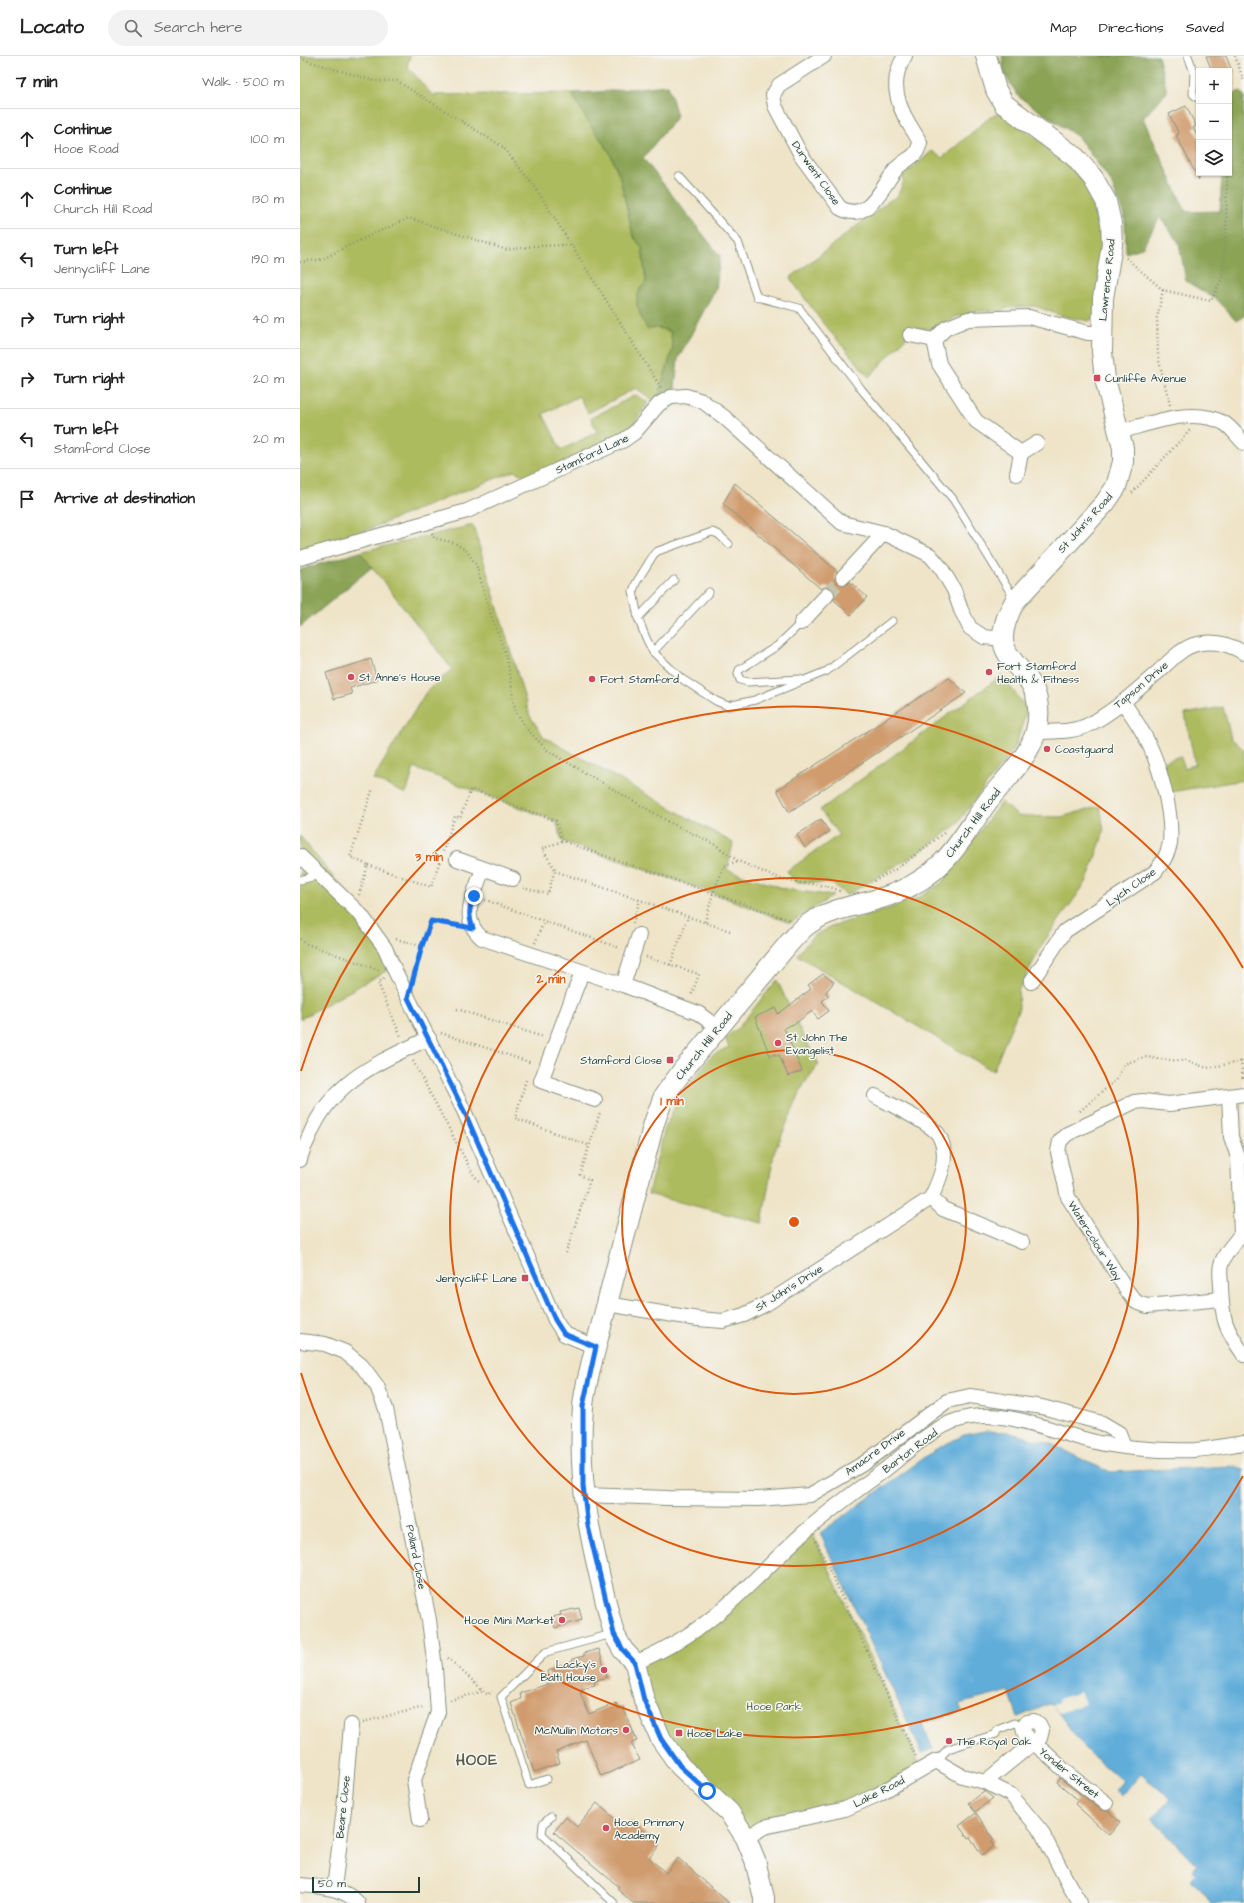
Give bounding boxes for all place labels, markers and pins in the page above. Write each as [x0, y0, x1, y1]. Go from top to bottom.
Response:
place label: Cunliffe Avenue [1105, 371, 1186, 386]
marker: Cunliffe Avenue [1092, 373, 1102, 383]
place label: Fort Stamford Health & Fitness [997, 659, 1080, 687]
marker: Fort Stamford Health & Fitness [984, 667, 994, 677]
place label: St Anne's House [359, 670, 441, 685]
marker: St Anne's House [346, 672, 356, 682]
place label: Fort Stamford [600, 672, 679, 687]
marker: Fort Stamford [587, 674, 597, 684]
place label: Coastguard [1055, 742, 1113, 758]
marker: Coastguard [1042, 744, 1052, 754]
place label: St John The Evangelist [786, 1030, 848, 1059]
marker: St John The Evangelist [773, 1038, 783, 1048]
place label: Stamford Close [580, 1053, 662, 1068]
marker: Stamford Close [665, 1055, 675, 1065]
centre of rings [787, 1215, 801, 1229]
place label: Jennycliff Lane [436, 1271, 517, 1287]
marker: Jennycliff Lane [520, 1273, 530, 1283]
place label: Hooe Mini Market [464, 1613, 555, 1628]
marker: Hooe Mini Market [557, 1615, 567, 1625]
place label: Lacky's Balti House [540, 1657, 596, 1685]
marker: Lacky's Balti House [599, 1665, 609, 1675]
place label: McMullin Motors [535, 1723, 618, 1738]
marker: McMullin Motors [621, 1725, 631, 1735]
place label: Hooe Lake [687, 1726, 742, 1741]
marker: Hooe Lake [674, 1728, 684, 1738]
place label: The Royal Oak [957, 1734, 1031, 1750]
marker: The Royal Oak [944, 1736, 954, 1746]
place label: Hooe Primary Academy [614, 1815, 684, 1844]
marker: Hooe Primary Academy [601, 1823, 611, 1833]

